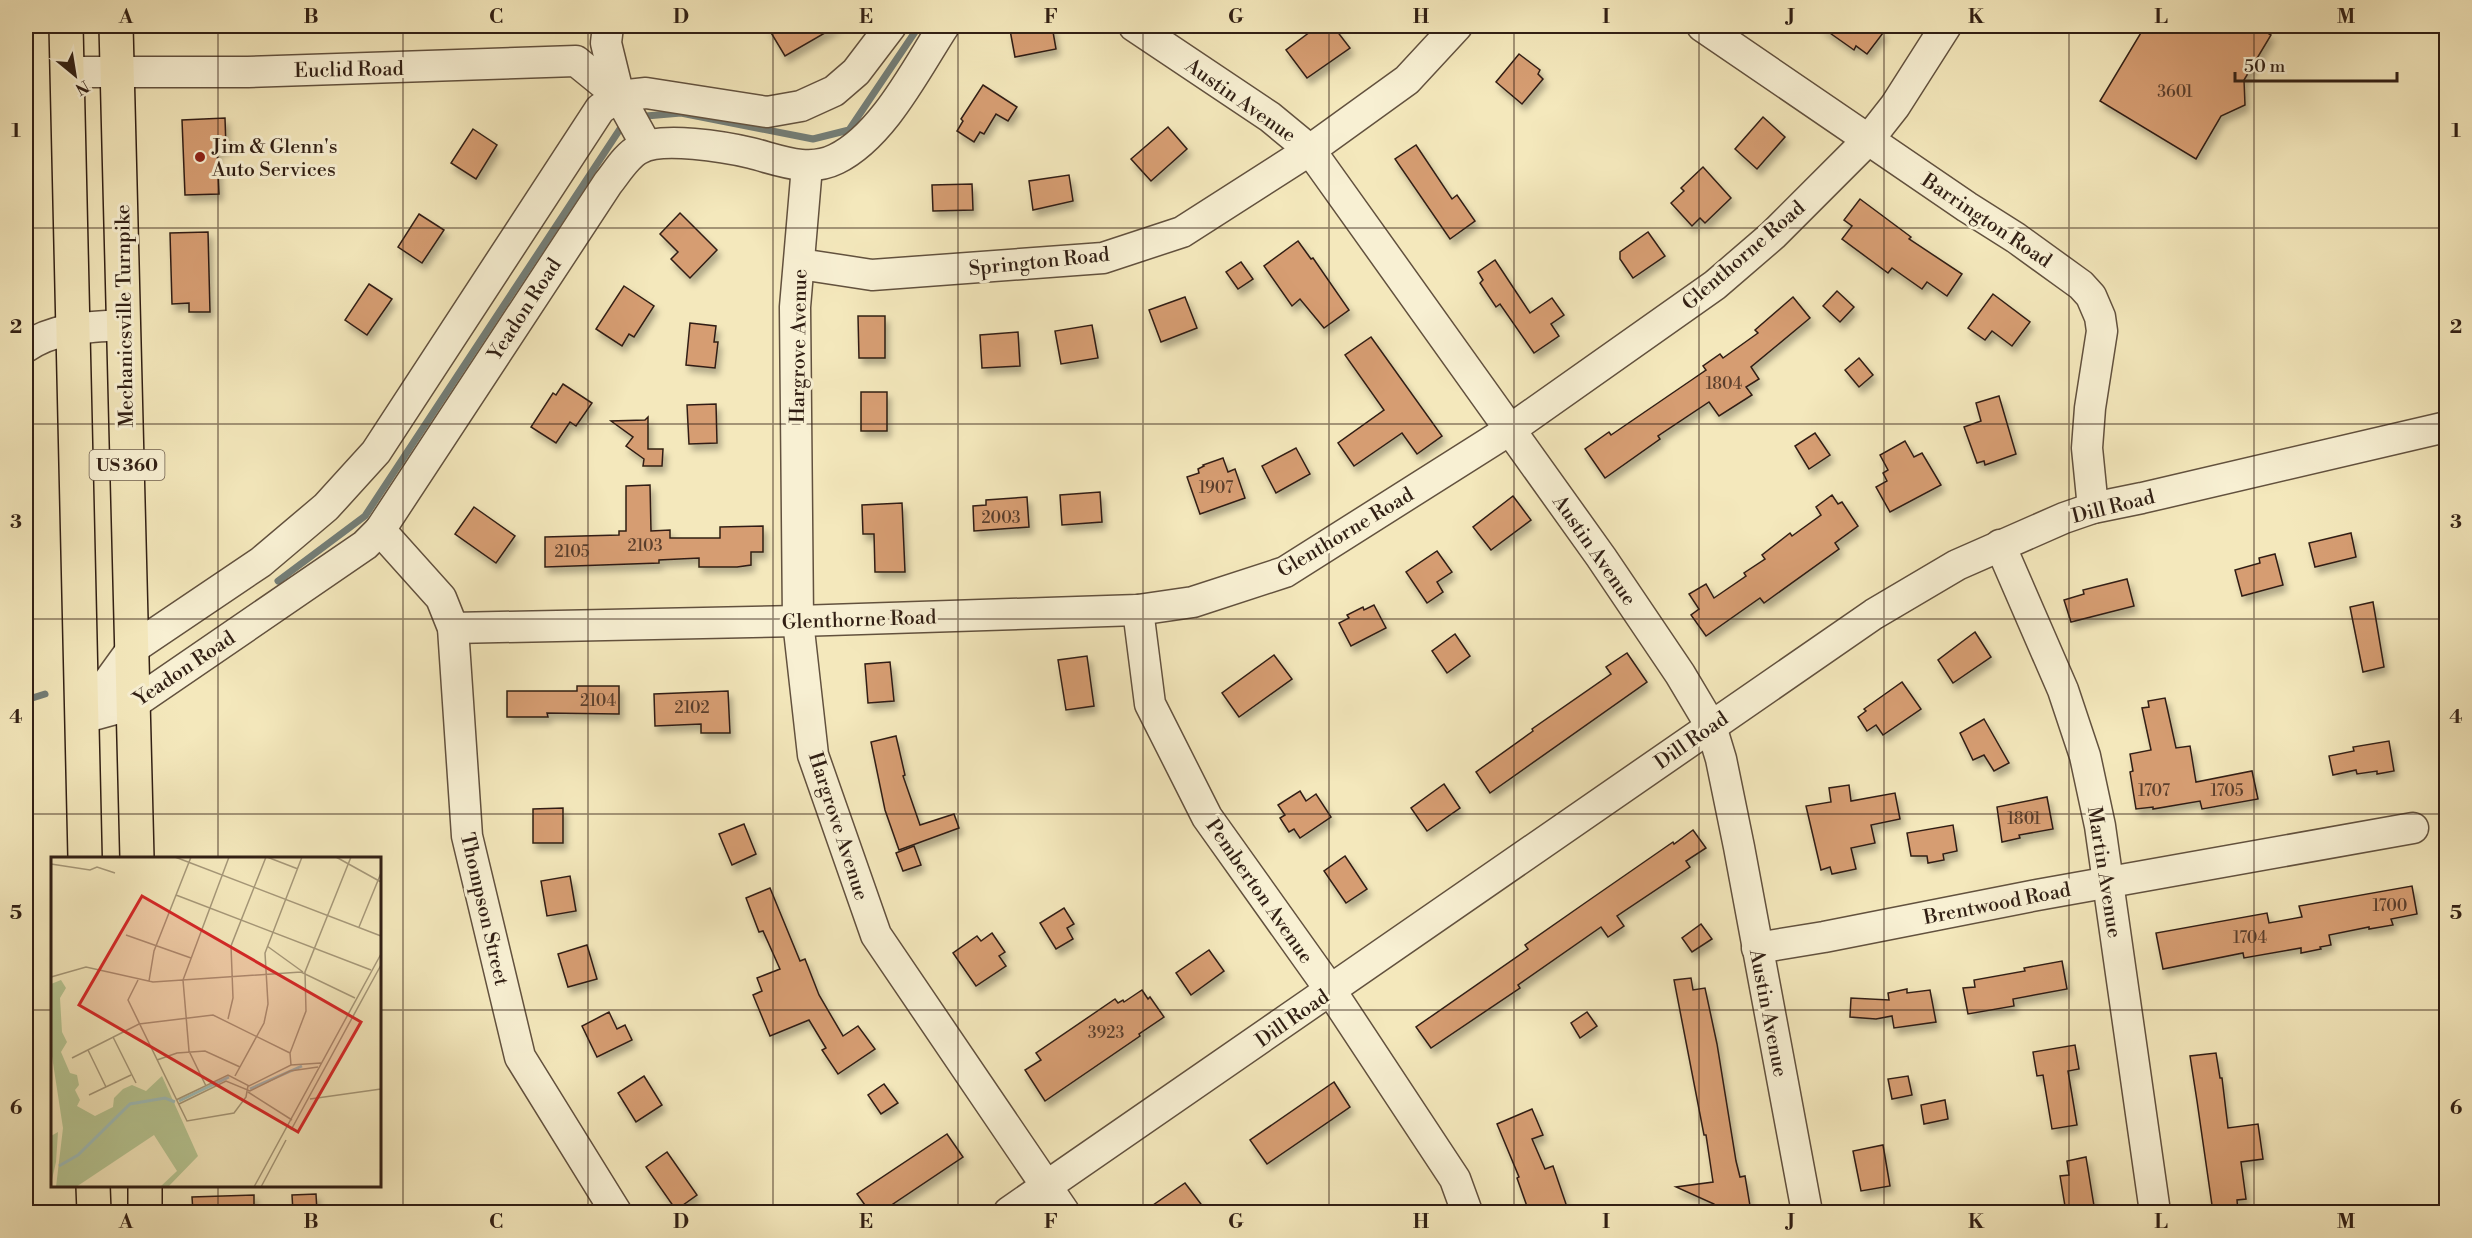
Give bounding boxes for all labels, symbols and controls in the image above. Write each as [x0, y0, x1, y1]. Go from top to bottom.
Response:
text: A [118, 5, 134, 30]
text: B [303, 5, 319, 30]
text: C [489, 5, 503, 30]
text: D [673, 5, 689, 30]
text: E [859, 5, 873, 30]
text: F [1044, 5, 1058, 30]
text: G [1228, 5, 1244, 30]
text: H [1413, 5, 1430, 30]
text: I [1602, 5, 1610, 30]
text: J [1784, 5, 1795, 30]
text: K [1968, 5, 1985, 30]
text: L [2154, 5, 2168, 30]
text: M [2337, 5, 2356, 30]
north arrow [45, 45, 105, 105]
scale bar [2235, 45, 2397, 83]
street label: Austin Avenue [1179, 53, 1300, 149]
text: 50 m [2244, 55, 2286, 78]
street label: Euclid Road [294, 57, 405, 84]
text: N [71, 75, 92, 99]
house number: 3601 [2157, 82, 2193, 102]
text: 1 [11, 119, 21, 144]
text: 1 [2451, 119, 2461, 144]
place label: Jim & Glenn's Auto Services [211, 135, 337, 183]
marker: Jim & Glenn's Auto Services [193, 150, 207, 164]
street label: Barrington Road [1915, 168, 2057, 274]
street label: Glenthorne Road [1677, 196, 1811, 316]
street label: Mechanicsville Turnpike [111, 204, 140, 428]
street label: Springton Road [968, 243, 1111, 282]
street label: Yeadon Road [482, 253, 568, 367]
street label: Hargrove Avenue [786, 269, 813, 423]
text: 2 [10, 315, 22, 340]
text: 2 [2450, 315, 2462, 340]
house number: 1804 [1706, 374, 1743, 394]
road number: US 360 [90, 450, 164, 480]
house number: 1907 [1199, 478, 1233, 498]
street label: Glenthorne Road [1273, 482, 1419, 584]
street label: Dill Road [2069, 485, 2158, 530]
street label: Austin Avenue [1546, 490, 1641, 611]
house number: 2003 [981, 508, 1021, 528]
text: 3 [10, 510, 22, 535]
text: 3 [2450, 510, 2462, 535]
house number: 2103 [627, 536, 663, 556]
house number: 2105 [554, 542, 590, 562]
street label: Glenthorne Road [781, 605, 937, 636]
street label: Yeadon Road [129, 626, 241, 713]
house number: 2104 [580, 691, 616, 711]
house number: 2102 [674, 698, 710, 718]
text: 4 [9, 705, 23, 730]
text: 4 [2449, 705, 2463, 730]
street label: Dill Road [1650, 706, 1734, 776]
street label: Hargrove Avenue [802, 749, 873, 904]
house number: 1707 [2138, 781, 2170, 801]
house number: 1705 [2210, 781, 2244, 801]
street label: Martin Avenue [2081, 805, 2126, 940]
house number: 1801 [2007, 809, 2041, 829]
street label: Pemberton Avenue [1200, 815, 1318, 969]
street label: Thompson Street [454, 830, 513, 988]
inset map [51, 857, 381, 1187]
street label: Brentwood Road [1921, 878, 2074, 931]
house number: 1700 [2373, 896, 2407, 916]
text: 5 [10, 901, 22, 926]
text: 5 [2450, 901, 2462, 926]
house number: 1704 [2233, 928, 2267, 948]
street label: Austin Avenue [1743, 946, 1792, 1079]
street label: Dill Road [1251, 984, 1335, 1054]
house number: 3923 [1088, 1023, 1124, 1043]
text: 6 [10, 1096, 23, 1121]
text: 6 [2450, 1096, 2463, 1121]
text: A [118, 1210, 134, 1235]
text: B [303, 1210, 319, 1235]
text: C [489, 1210, 503, 1235]
text: D [673, 1210, 689, 1235]
text: E [859, 1210, 873, 1235]
text: F [1044, 1210, 1058, 1235]
text: G [1228, 1210, 1244, 1235]
text: H [1413, 1210, 1430, 1235]
text: I [1602, 1210, 1610, 1235]
text: J [1784, 1210, 1795, 1235]
text: K [1968, 1210, 1985, 1235]
text: L [2154, 1210, 2168, 1235]
text: M [2337, 1210, 2356, 1235]

